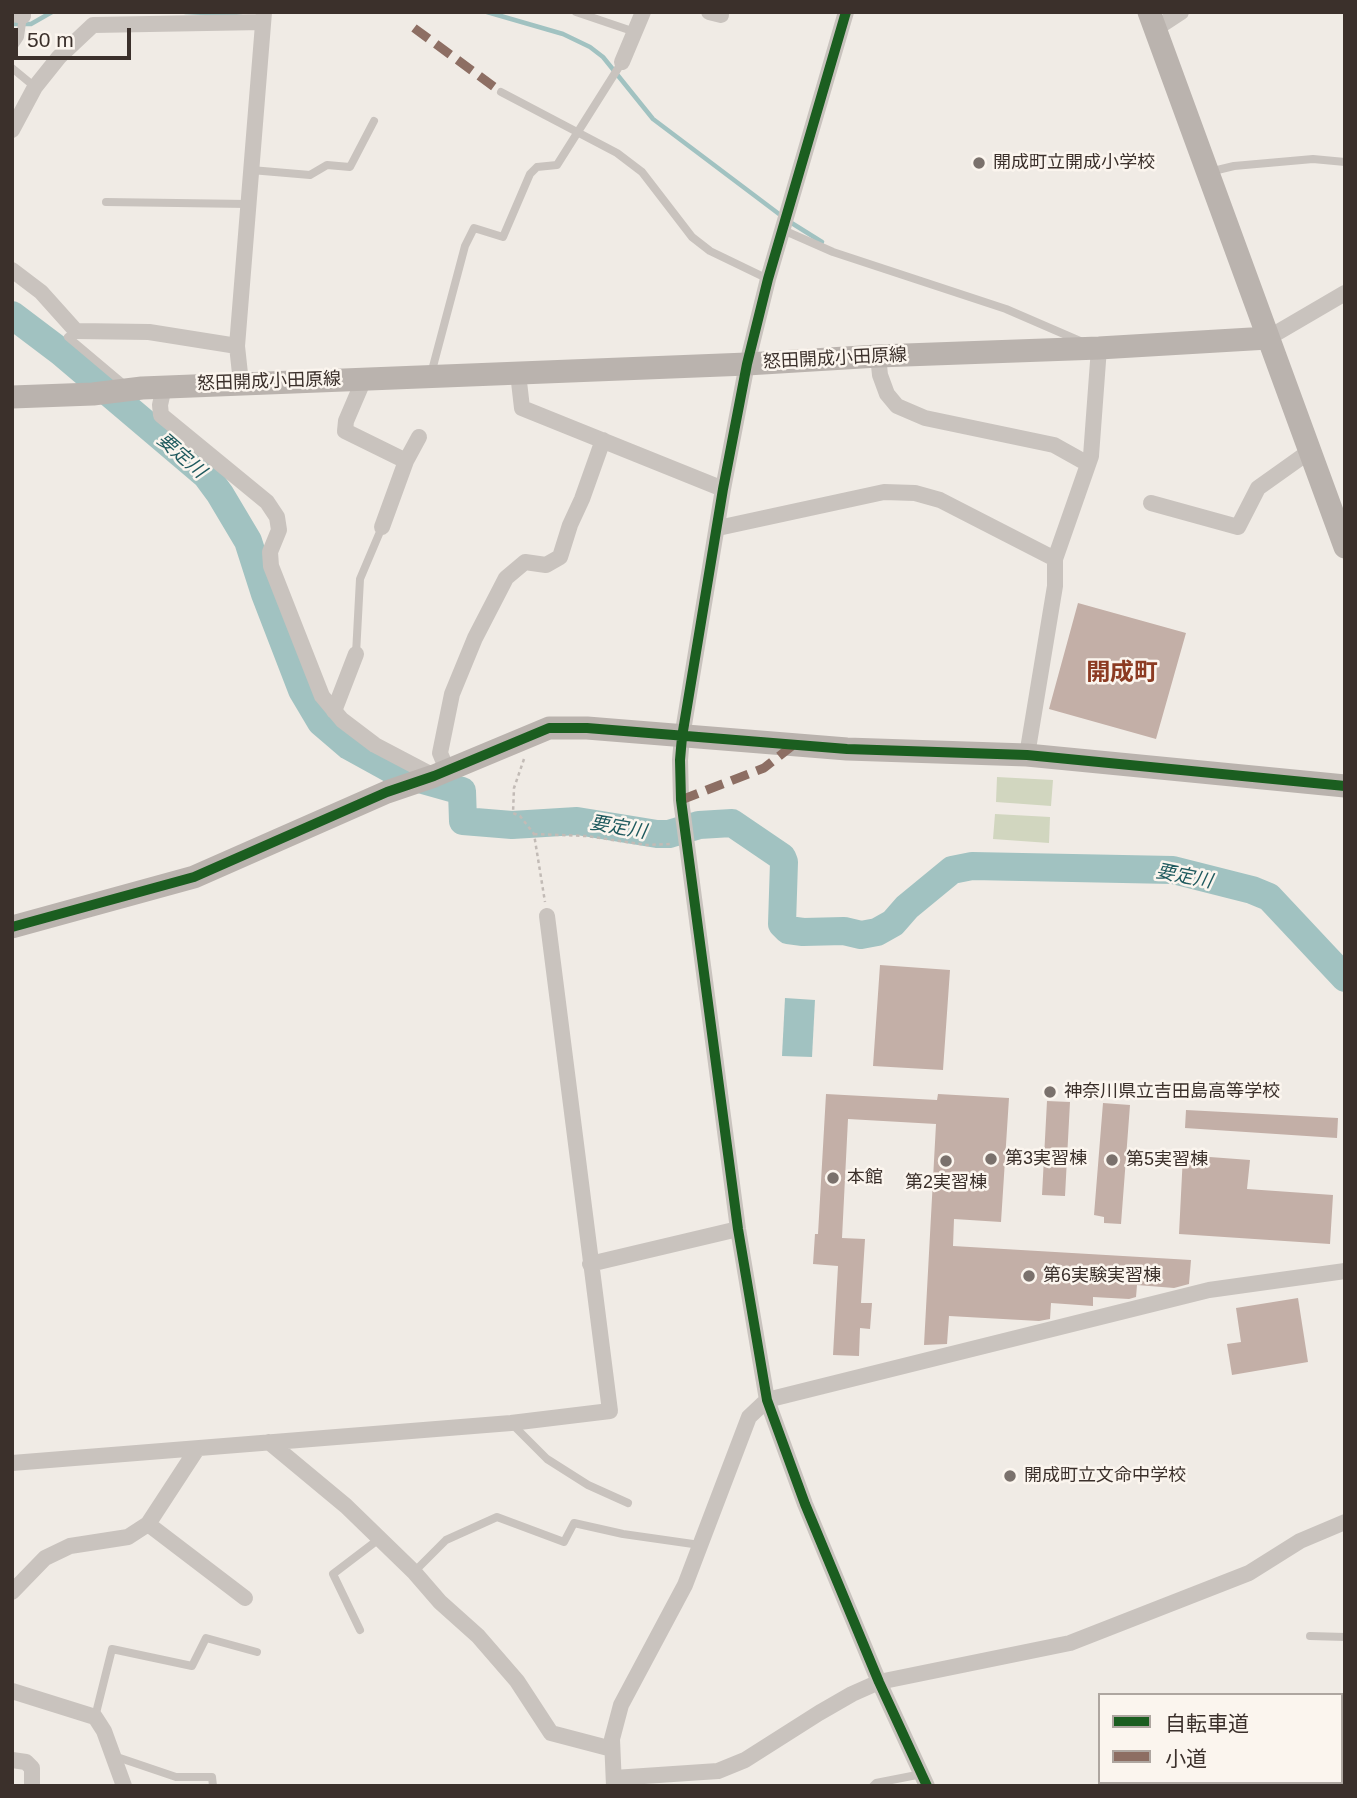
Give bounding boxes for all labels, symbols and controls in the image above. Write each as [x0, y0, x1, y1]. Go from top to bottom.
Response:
scale bar [18, 14, 135, 58]
text: 50 m [27, 28, 74, 51]
place label: 開成町立開成小学校 [993, 152, 1155, 174]
marker: 開成町立開成小学校 [971, 155, 987, 171]
street label: 怒田開成小田原線 [763, 344, 907, 374]
street label: 怒田開成小田原線 [197, 369, 341, 395]
water label: 要定川 [152, 429, 210, 483]
district label: 開成町 [1086, 659, 1158, 687]
water label: 要定川 [588, 812, 648, 844]
water label: 要定川 [1154, 860, 1214, 894]
place label: 神奈川県立吉田島高等学校 [1064, 1081, 1280, 1103]
marker: 神奈川県立吉田島高等学校 [1042, 1084, 1058, 1100]
place label: 第3実習棟 [1005, 1148, 1087, 1170]
place label: 第5実習棟 [1126, 1149, 1208, 1171]
marker: 第3実習棟 [983, 1151, 999, 1167]
marker: 第5実習棟 [1104, 1152, 1120, 1168]
marker: 第2実習棟 [938, 1153, 954, 1169]
place label: 本館 [847, 1167, 883, 1189]
marker: 本館 [825, 1170, 841, 1186]
place label: 第2実習棟 [905, 1172, 987, 1194]
place label: 第6実験実習棟 [1043, 1265, 1161, 1287]
marker: 第6実験実習棟 [1021, 1268, 1037, 1284]
place label: 開成町立文命中学校 [1024, 1465, 1186, 1487]
marker: 開成町立文命中学校 [1002, 1468, 1018, 1484]
legend [1098, 1693, 1343, 1784]
text: 自転車道 [1165, 1712, 1249, 1735]
text: 小道 [1165, 1747, 1207, 1770]

